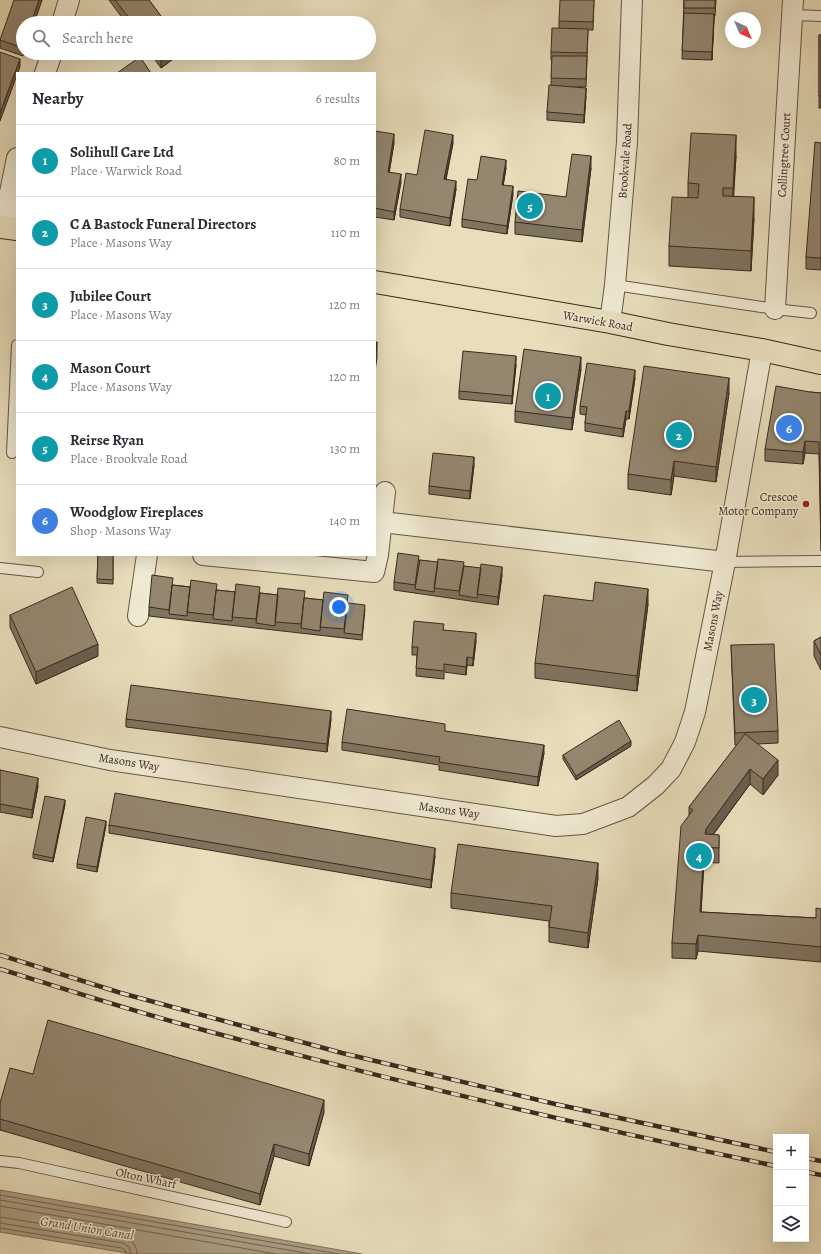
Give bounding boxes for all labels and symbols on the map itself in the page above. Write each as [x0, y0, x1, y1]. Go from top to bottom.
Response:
north arrow [725, 12, 761, 48]
street label: Collingtree Court [774, 112, 794, 198]
street label: Brookvale Road [614, 122, 636, 199]
pin: 5 [517, 191, 543, 221]
street label: Warwick Road [561, 307, 635, 335]
pin: 1 [535, 381, 561, 411]
pin: 6 [776, 413, 802, 443]
pin: 2 [666, 420, 692, 450]
place label: Crescoe Motor Company [718, 489, 799, 519]
marker: Crescoe Motor Company [801, 499, 811, 509]
street label: Masons Way [699, 589, 727, 653]
your location [329, 597, 349, 617]
pin: 3 [741, 685, 767, 715]
street label: Masons Way [98, 749, 161, 775]
street label: Masons Way [418, 798, 481, 822]
pin: 4 [686, 841, 712, 871]
street label: Olton Wharf [114, 1164, 180, 1193]
water label: Grand Union Canal [39, 1212, 136, 1244]

